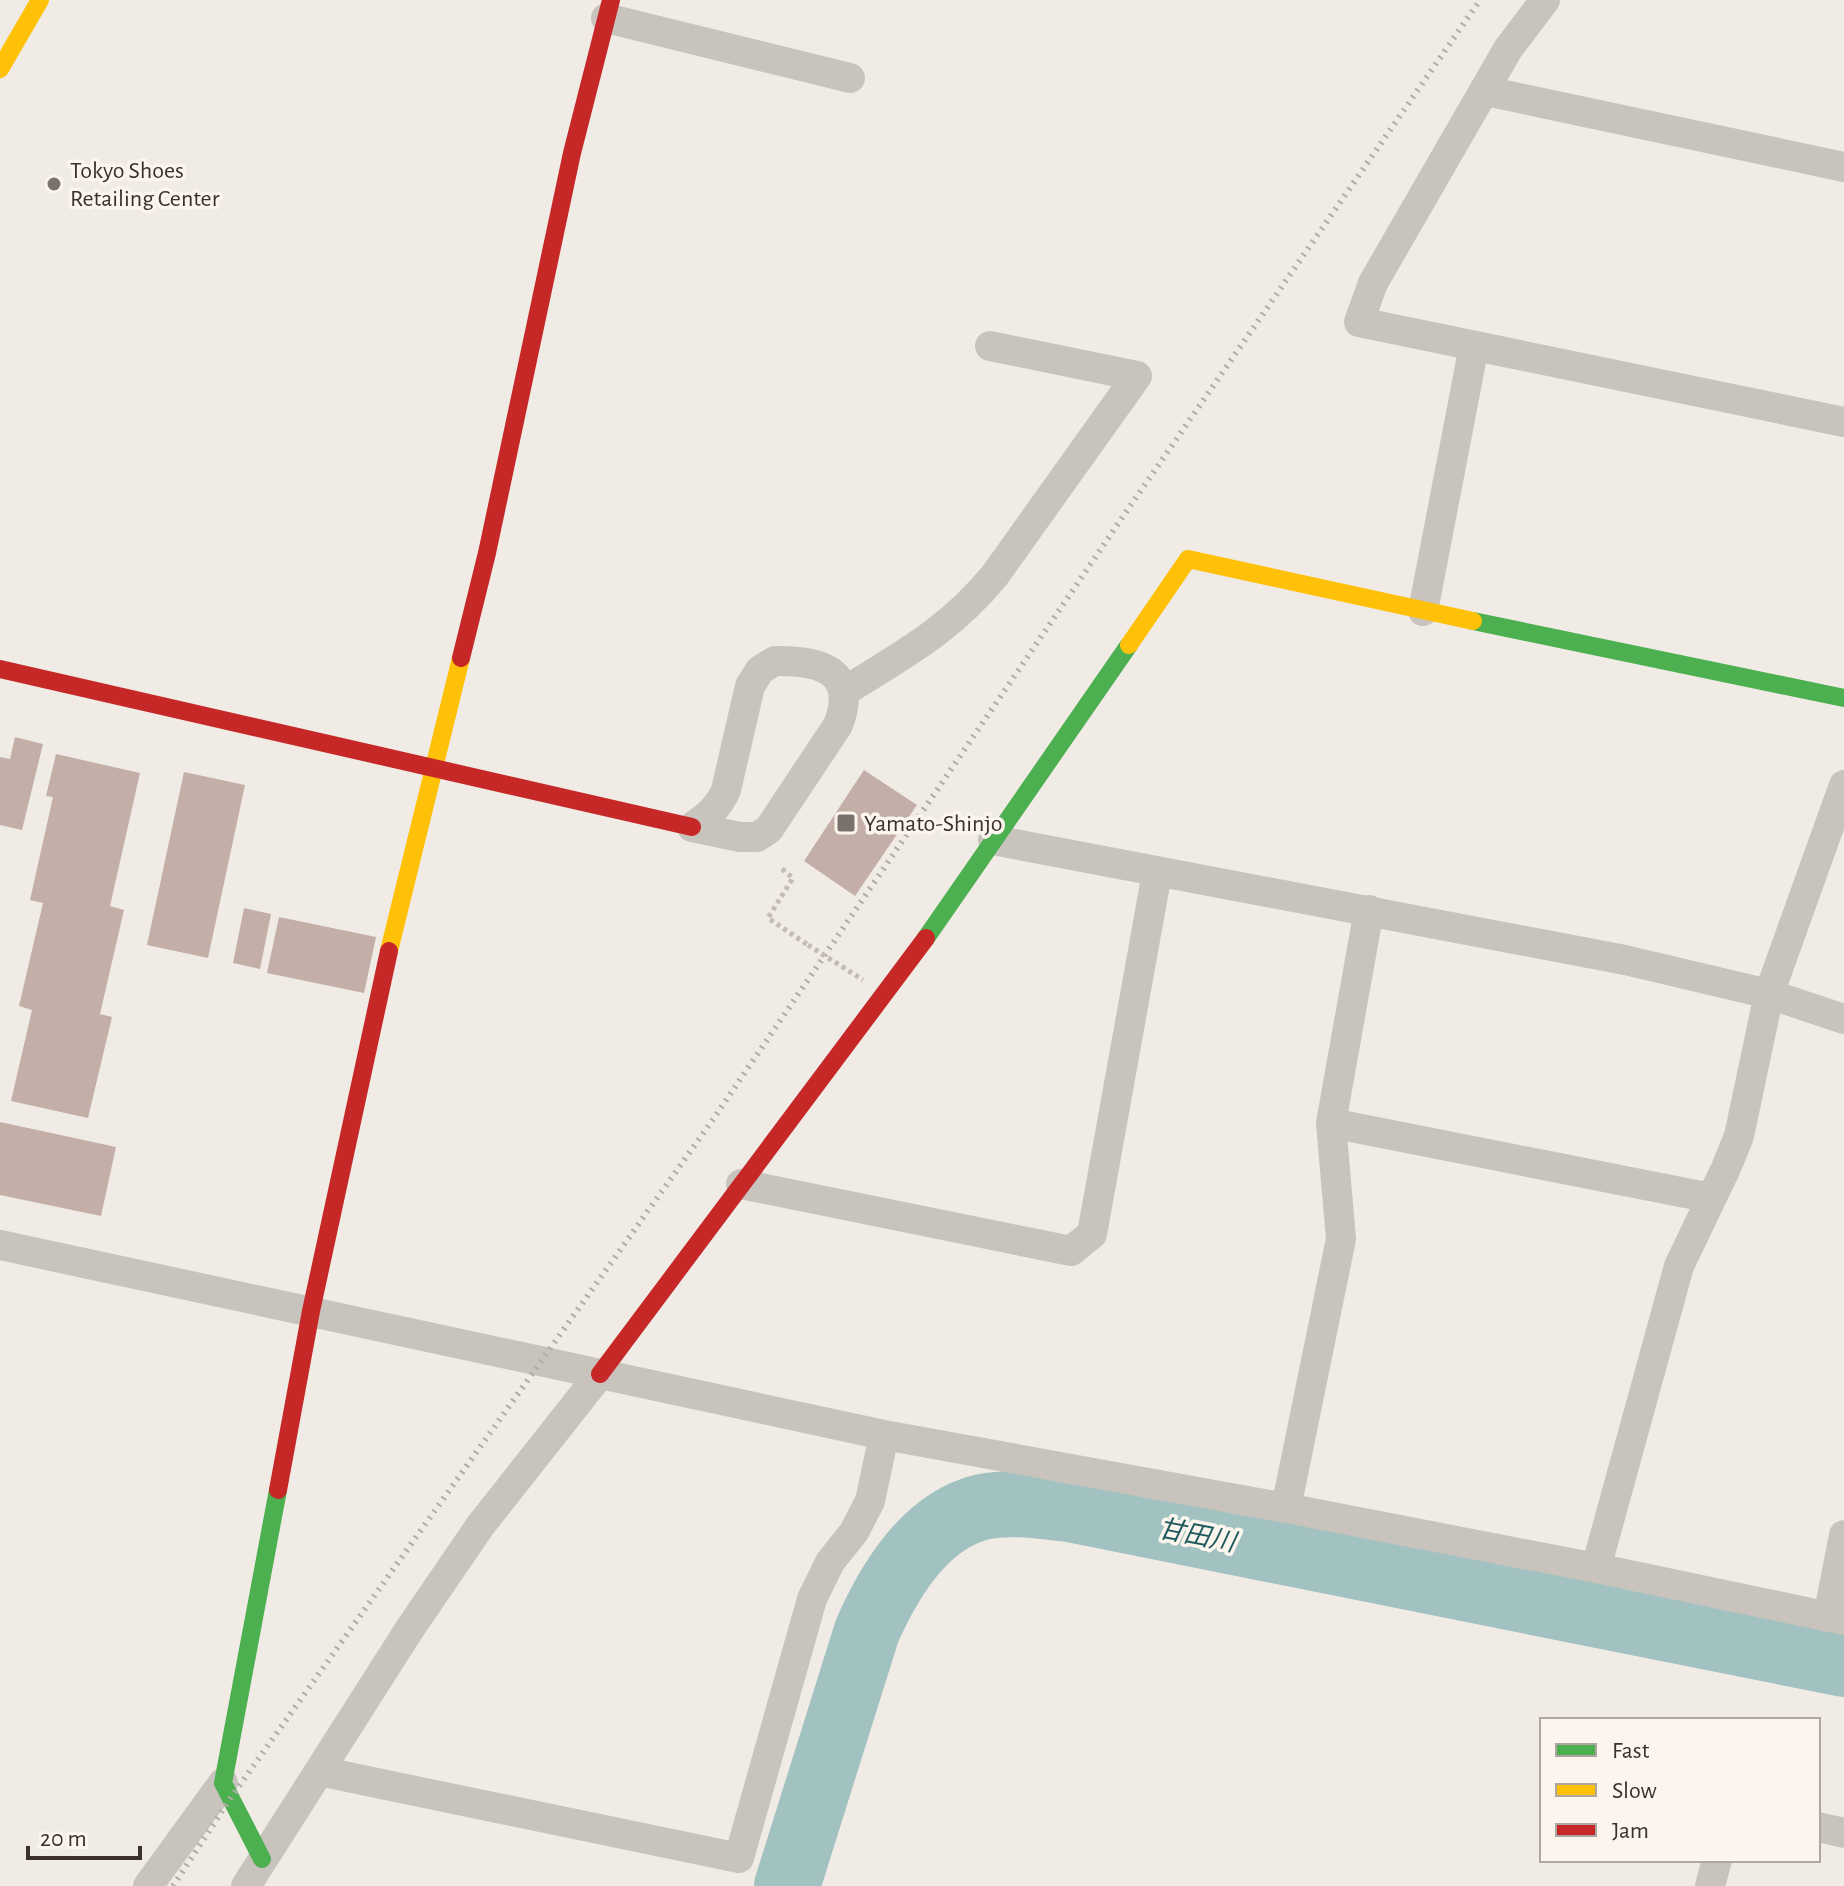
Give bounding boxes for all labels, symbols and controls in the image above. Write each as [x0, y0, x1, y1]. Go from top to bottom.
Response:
place label: Tokyo Shoes Retailing Center [70, 159, 220, 211]
marker: Tokyo Shoes Retailing Center [45, 175, 63, 193]
marker: Yamato-Shinjo [835, 812, 857, 834]
place label: Yamato-Shinjo [864, 812, 1003, 836]
water label: 甘田川 [1156, 1515, 1241, 1557]
legend [1540, 1718, 1820, 1862]
text: Fast [1612, 1739, 1650, 1763]
text: Slow [1612, 1779, 1657, 1803]
scale bar [28, 1810, 140, 1860]
text: Jam [1612, 1819, 1649, 1843]
text: 20 m [40, 1827, 87, 1851]

